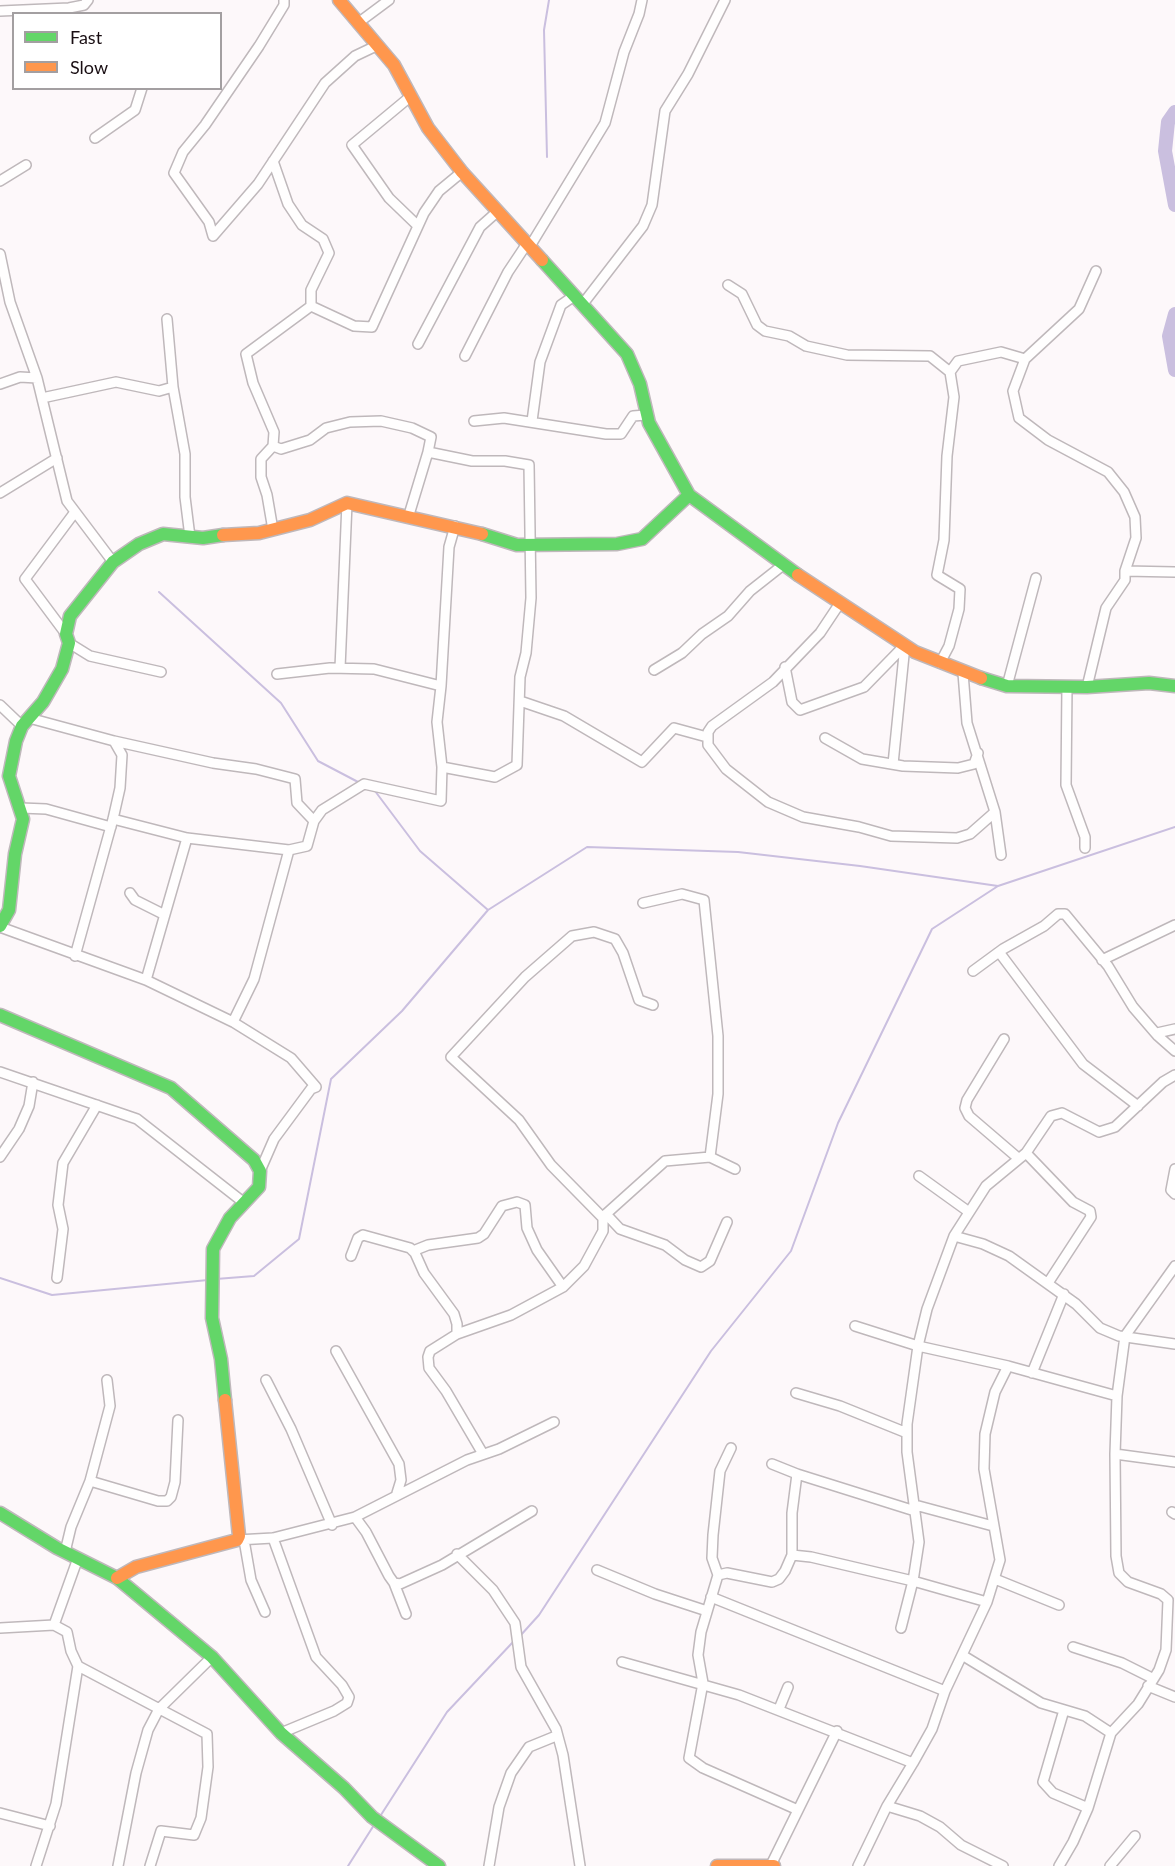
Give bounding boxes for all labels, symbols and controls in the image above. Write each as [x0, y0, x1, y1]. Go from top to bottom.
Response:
legend [12, 12, 222, 90]
text: Fast [70, 26, 102, 48]
text: Slow [70, 56, 108, 78]

